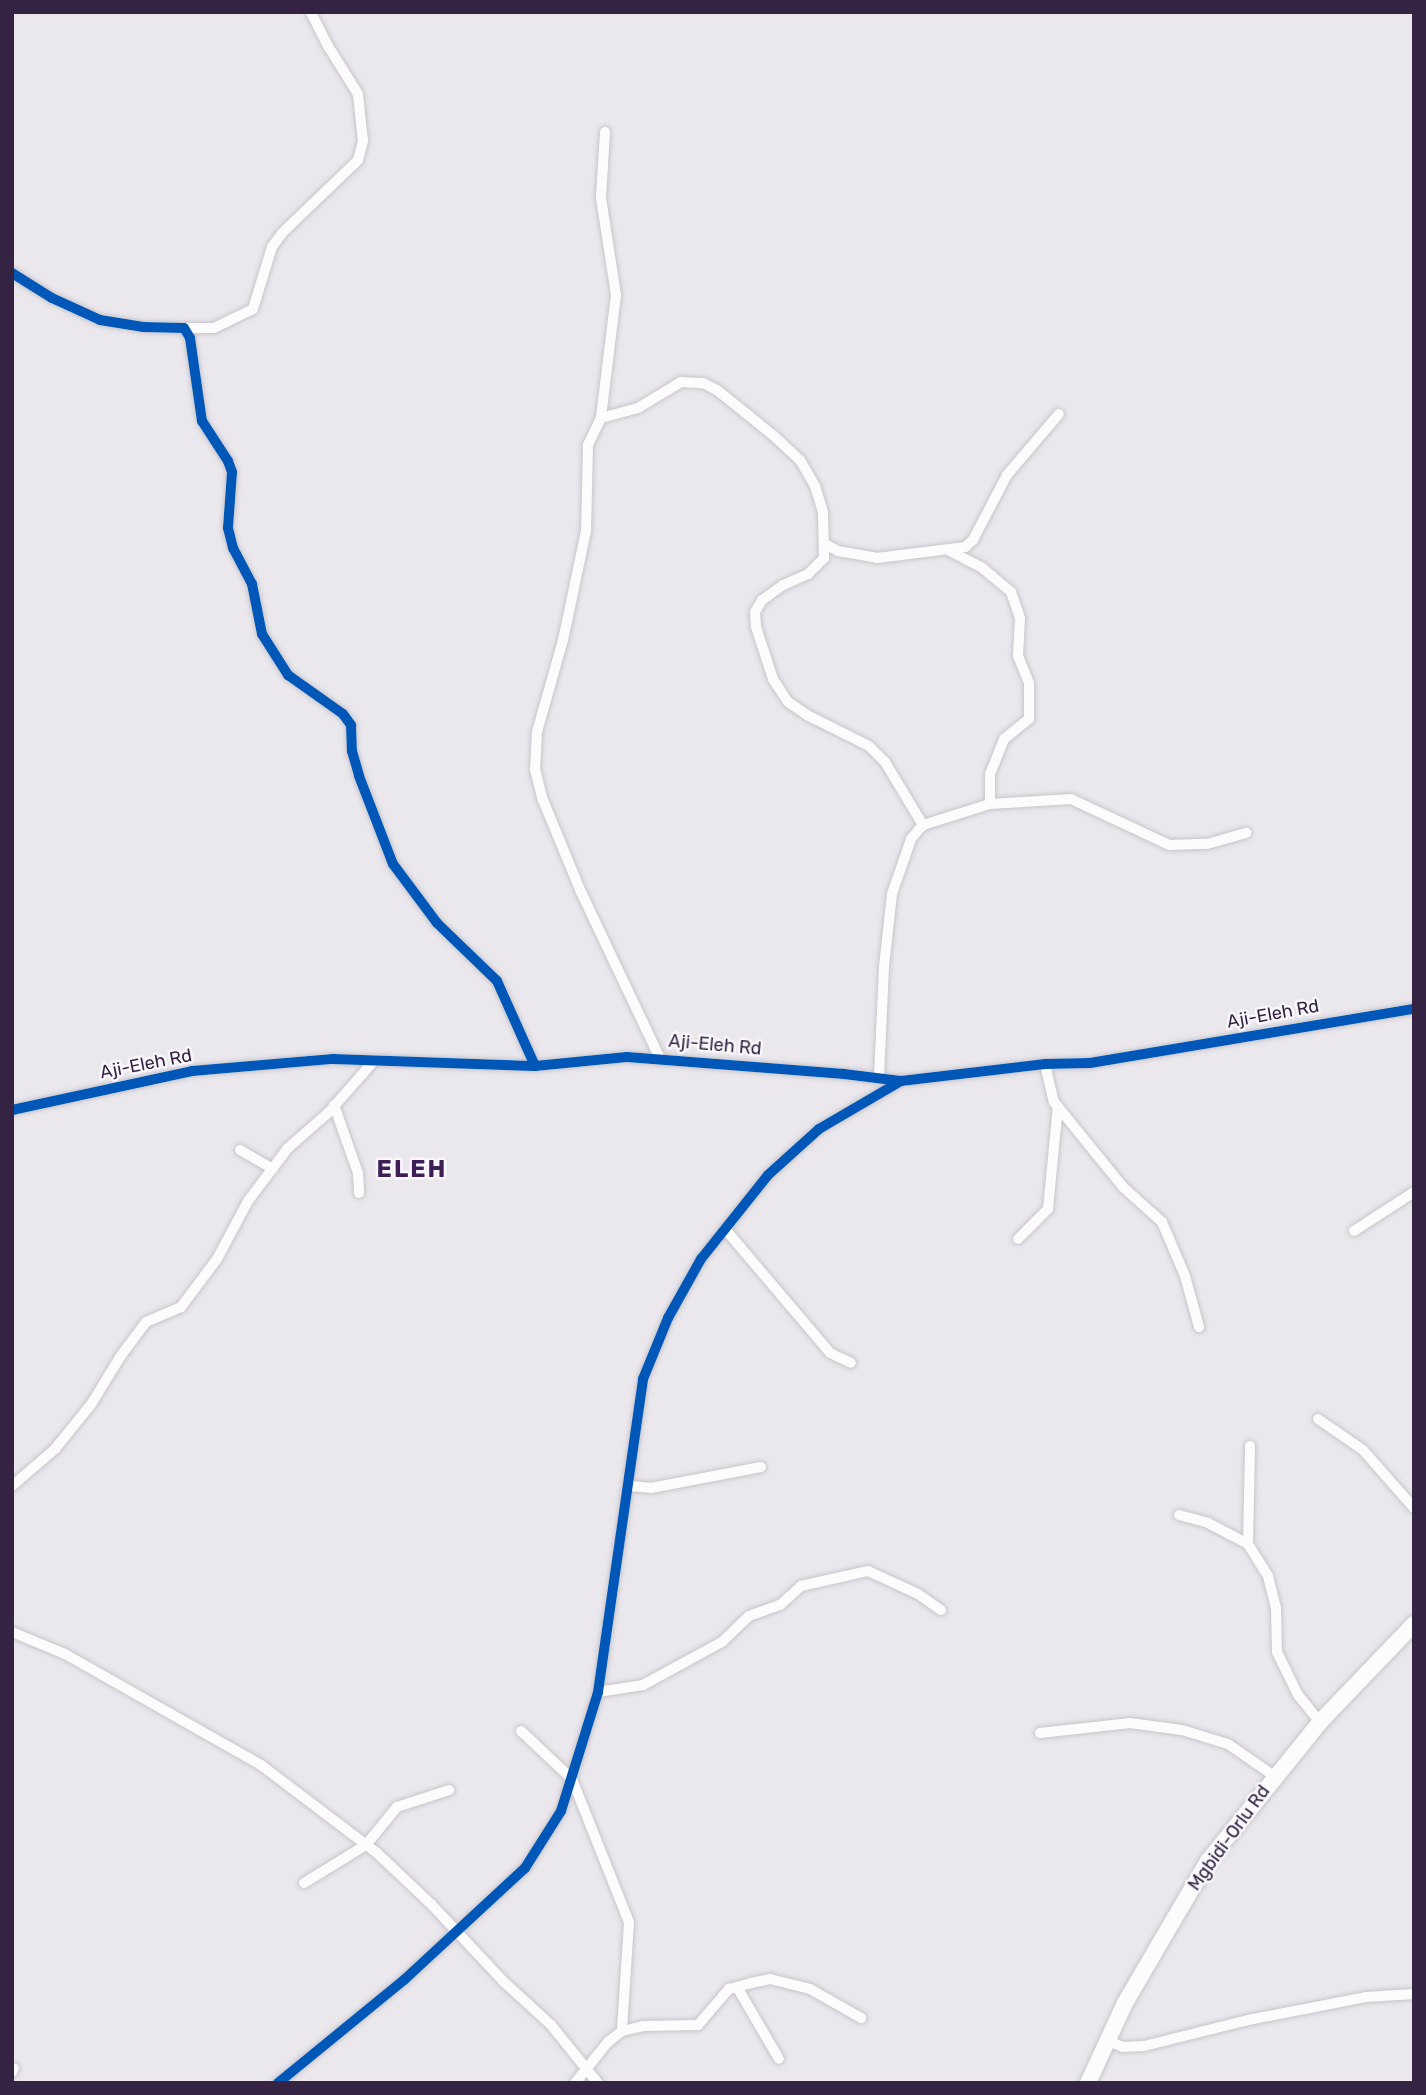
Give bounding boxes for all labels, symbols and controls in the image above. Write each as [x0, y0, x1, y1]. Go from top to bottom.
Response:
street label: Aji-Eleh Rd [1225, 995, 1321, 1033]
street label: Aji-Eleh Rd [668, 1030, 762, 1060]
street label: Aji-Eleh Rd [98, 1045, 194, 1083]
district label: ELEH [377, 1156, 447, 1184]
street label: Mgbidi-Orlu Rd [1184, 1781, 1274, 1895]

